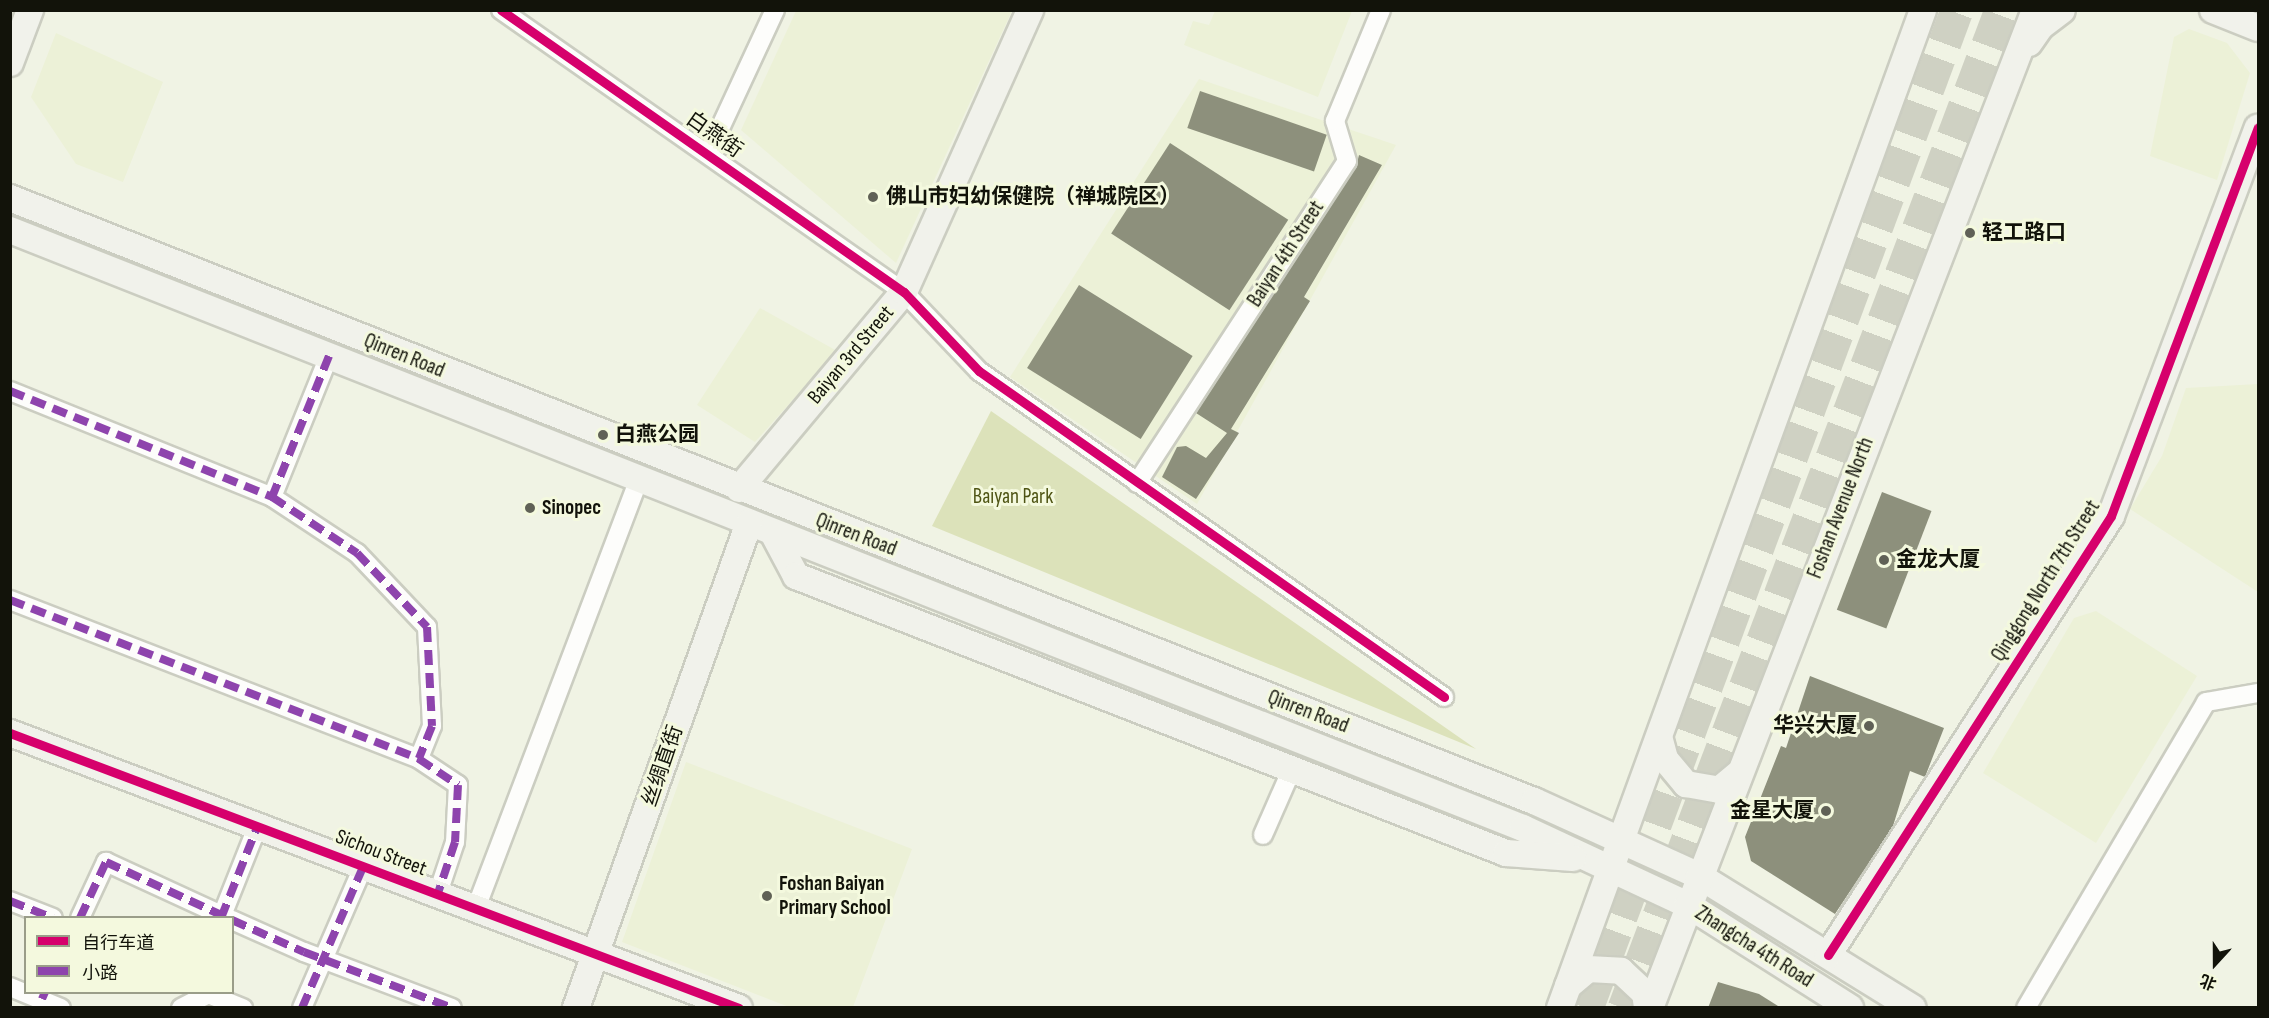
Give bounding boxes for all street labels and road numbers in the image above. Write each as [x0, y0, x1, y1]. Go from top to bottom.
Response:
street label: 白燕街 [681, 107, 747, 163]
street label: Baiyan 4th Street [1242, 196, 1330, 312]
street label: Baiyan 3rd Street [803, 301, 899, 409]
street label: Qinren Road [360, 328, 448, 384]
street label: Foshan Avenue North [1803, 434, 1879, 582]
street label: Qinggong North 7th Street [1986, 496, 2106, 666]
street label: Qinren Road [812, 508, 900, 562]
street label: Qinren Road [1264, 685, 1352, 739]
street label: 丝绸直街 [637, 722, 689, 810]
street label: Sichou Street [332, 824, 430, 882]
street label: Zhangcha 4th Road [1690, 901, 1818, 993]

